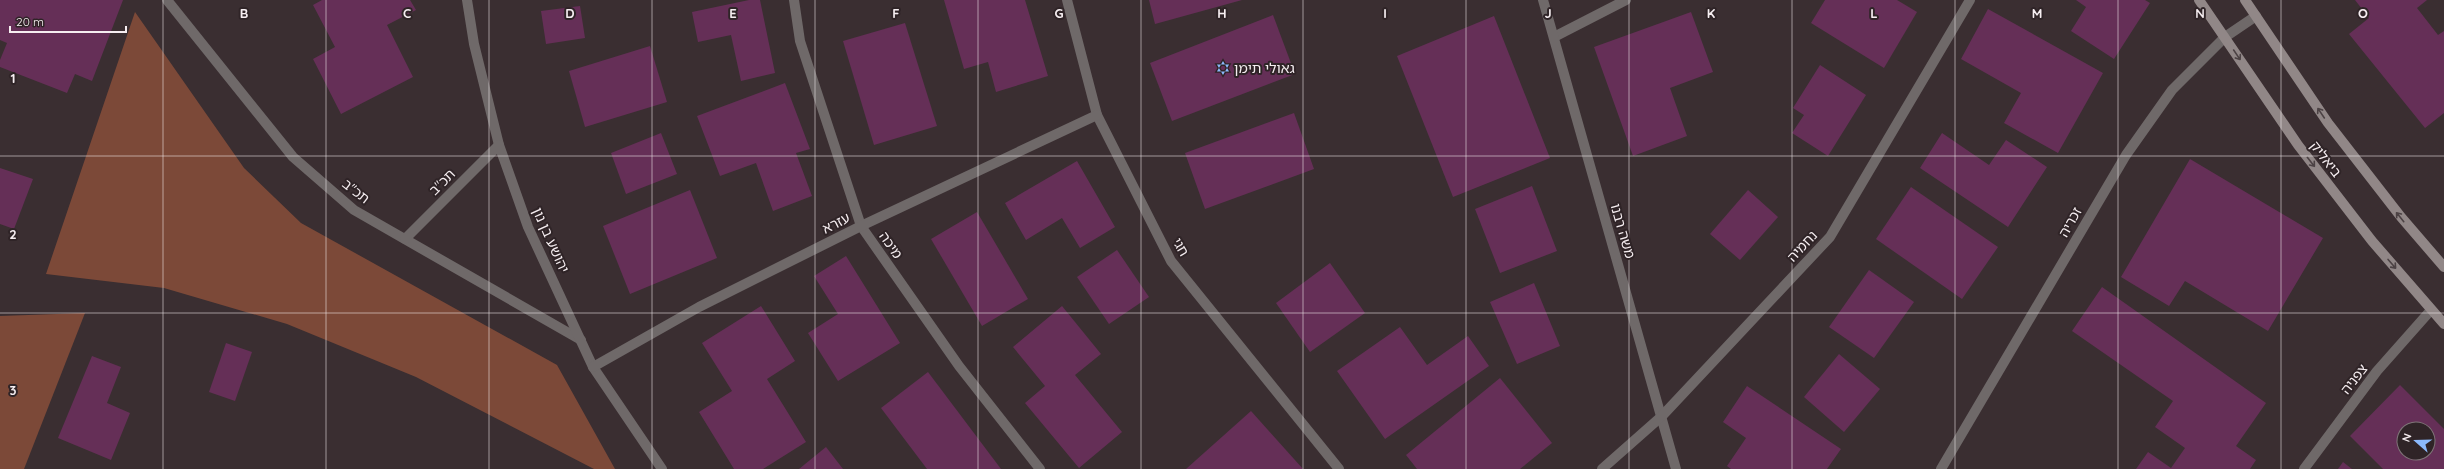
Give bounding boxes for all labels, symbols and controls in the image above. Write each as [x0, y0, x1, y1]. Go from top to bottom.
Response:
text: B [240, 5, 248, 21]
text: C [403, 5, 411, 21]
text: D [565, 5, 575, 21]
text: E [729, 5, 737, 21]
text: F [892, 5, 900, 21]
text: G [1054, 5, 1064, 21]
text: H [1217, 5, 1227, 21]
text: I [1383, 5, 1387, 21]
text: J [1544, 5, 1552, 21]
text: K [1707, 5, 1716, 21]
text: L [1870, 5, 1878, 21]
text: M [2032, 5, 2042, 21]
text: N [2195, 5, 2205, 21]
text: O [2358, 5, 2368, 21]
scale bar [10, 8, 126, 34]
text: 20 m [16, 14, 44, 29]
one-way arrow [2233, 50, 2241, 61]
place label: גאולי תימן [1234, 59, 1295, 77]
synagogue icon: גאולי תימן [1215, 60, 1231, 76]
text: 1 [10, 70, 16, 86]
one-way arrow [2317, 108, 2325, 119]
street label: ביאליק [2306, 137, 2346, 181]
one-way arrow [2307, 157, 2315, 168]
street label: תכ"ב [425, 165, 459, 199]
street label: תכ''ב [339, 175, 373, 207]
street label: משה רבנו [1607, 201, 1639, 261]
street label: זכריה [2054, 203, 2086, 240]
street label: יהושע בן נון [529, 204, 573, 276]
street label: עזרא [819, 208, 853, 238]
one-way arrow [2396, 211, 2405, 222]
text: 2 [9, 226, 17, 242]
street label: נחמיה [1783, 227, 1821, 265]
street label: מיכה [875, 228, 907, 262]
street label: חגי [1169, 235, 1193, 259]
one-way arrow [2387, 259, 2396, 269]
street label: צפניה [2337, 360, 2372, 398]
text: 3 [10, 382, 17, 398]
north arrow [2396, 421, 2436, 461]
text: N [2399, 431, 2415, 444]

